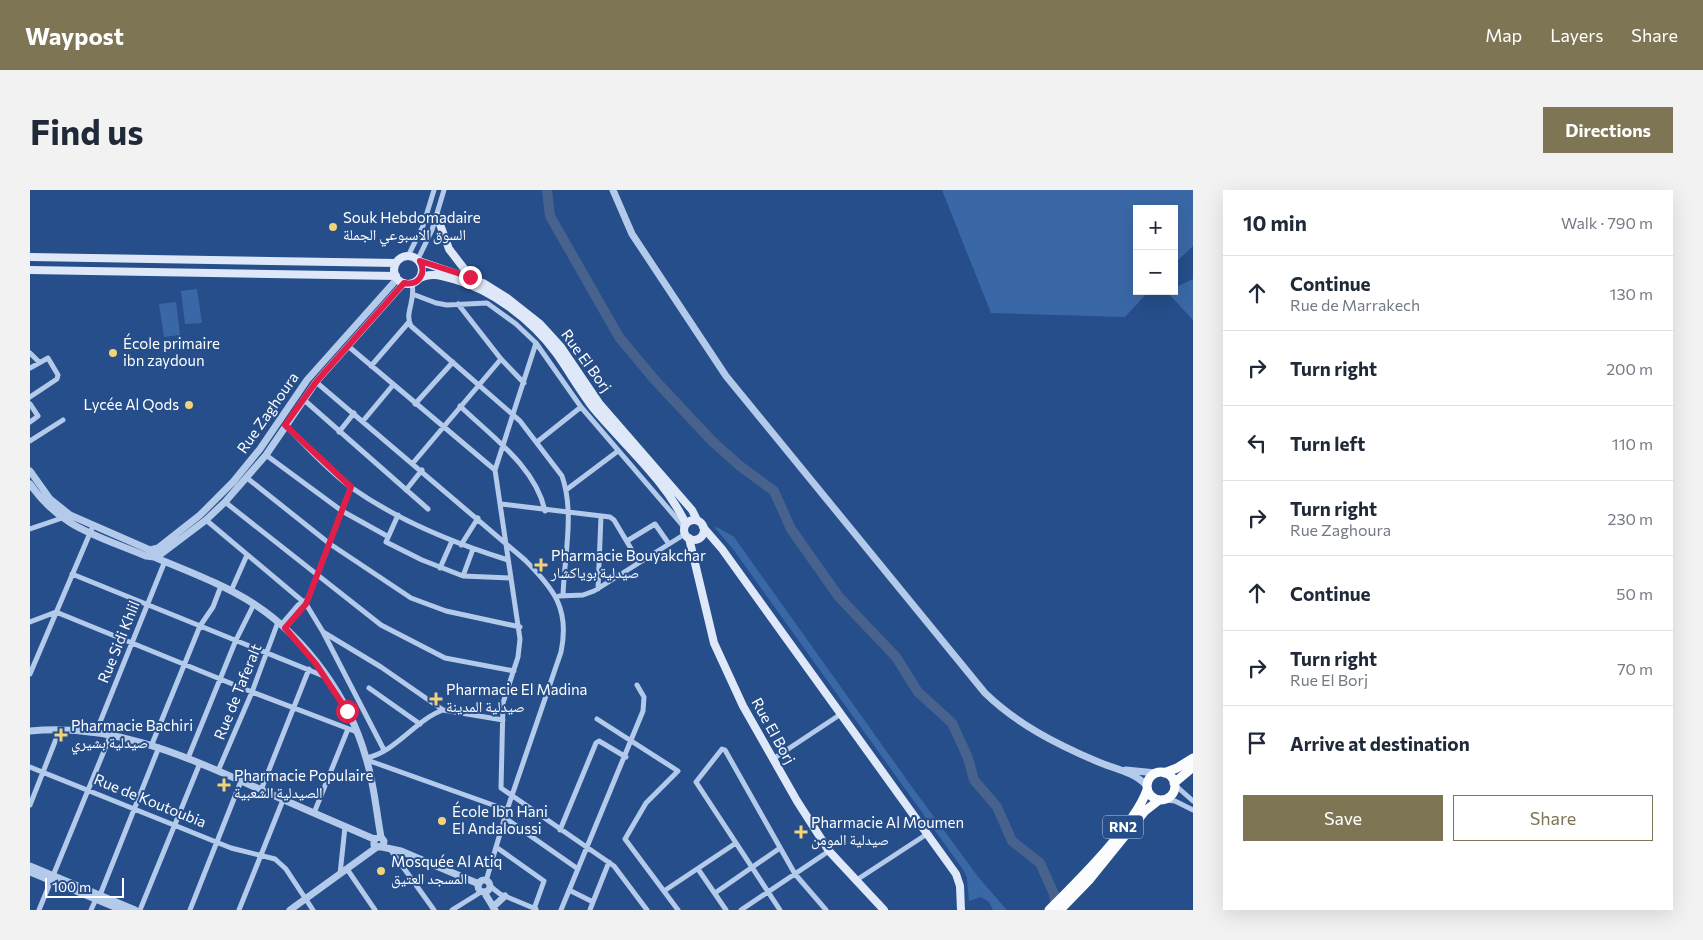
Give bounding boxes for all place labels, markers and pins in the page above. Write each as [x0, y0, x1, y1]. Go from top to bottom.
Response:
place label: Souk Hebdomadaire السوق الاسبوعي الجملة [343, 208, 481, 247]
marker: Souk Hebdomadaire السوق الاسبوعي الجملة [327, 221, 339, 233]
place label: École primaire ibn zaydoun [123, 333, 220, 369]
marker: École primaire ibn zaydoun [107, 347, 119, 359]
place label: Lycée Al Qods [83, 395, 179, 413]
marker: Lycée Al Qods [183, 399, 195, 411]
place label: Pharmacie Bouyakchar صيدلية بوياكشار [550, 546, 706, 582]
marker: Pharmacie Bouyakchar صيدلية بوياكشار [535, 559, 547, 571]
place label: Pharmacie El Madina صيدلية المدينة [446, 680, 587, 715]
marker: Pharmacie El Madina صيدلية المدينة [430, 693, 442, 705]
place label: Pharmacie Bachiri صيدلية بشيري [71, 716, 193, 755]
marker: Pharmacie Bachiri صيدلية بشيري [55, 729, 67, 741]
place label: Pharmacie Populaire الصيدلية الشعبية [234, 766, 373, 801]
marker: Pharmacie Populaire الصيدلية الشعبية [218, 779, 230, 791]
place label: École Ibn Hani El Andaloussi [452, 801, 548, 837]
place label: Pharmacie Al Moumen صيدلية المومن [811, 813, 964, 850]
marker: École Ibn Hani El Andaloussi [436, 815, 448, 827]
marker: Pharmacie Al Moumen صيدلية المومن [795, 826, 807, 838]
place label: Mosquée Al Atiq المسجد العتيق [391, 852, 502, 889]
marker: Mosquée Al Atiq المسجد العتيق [375, 865, 387, 877]

